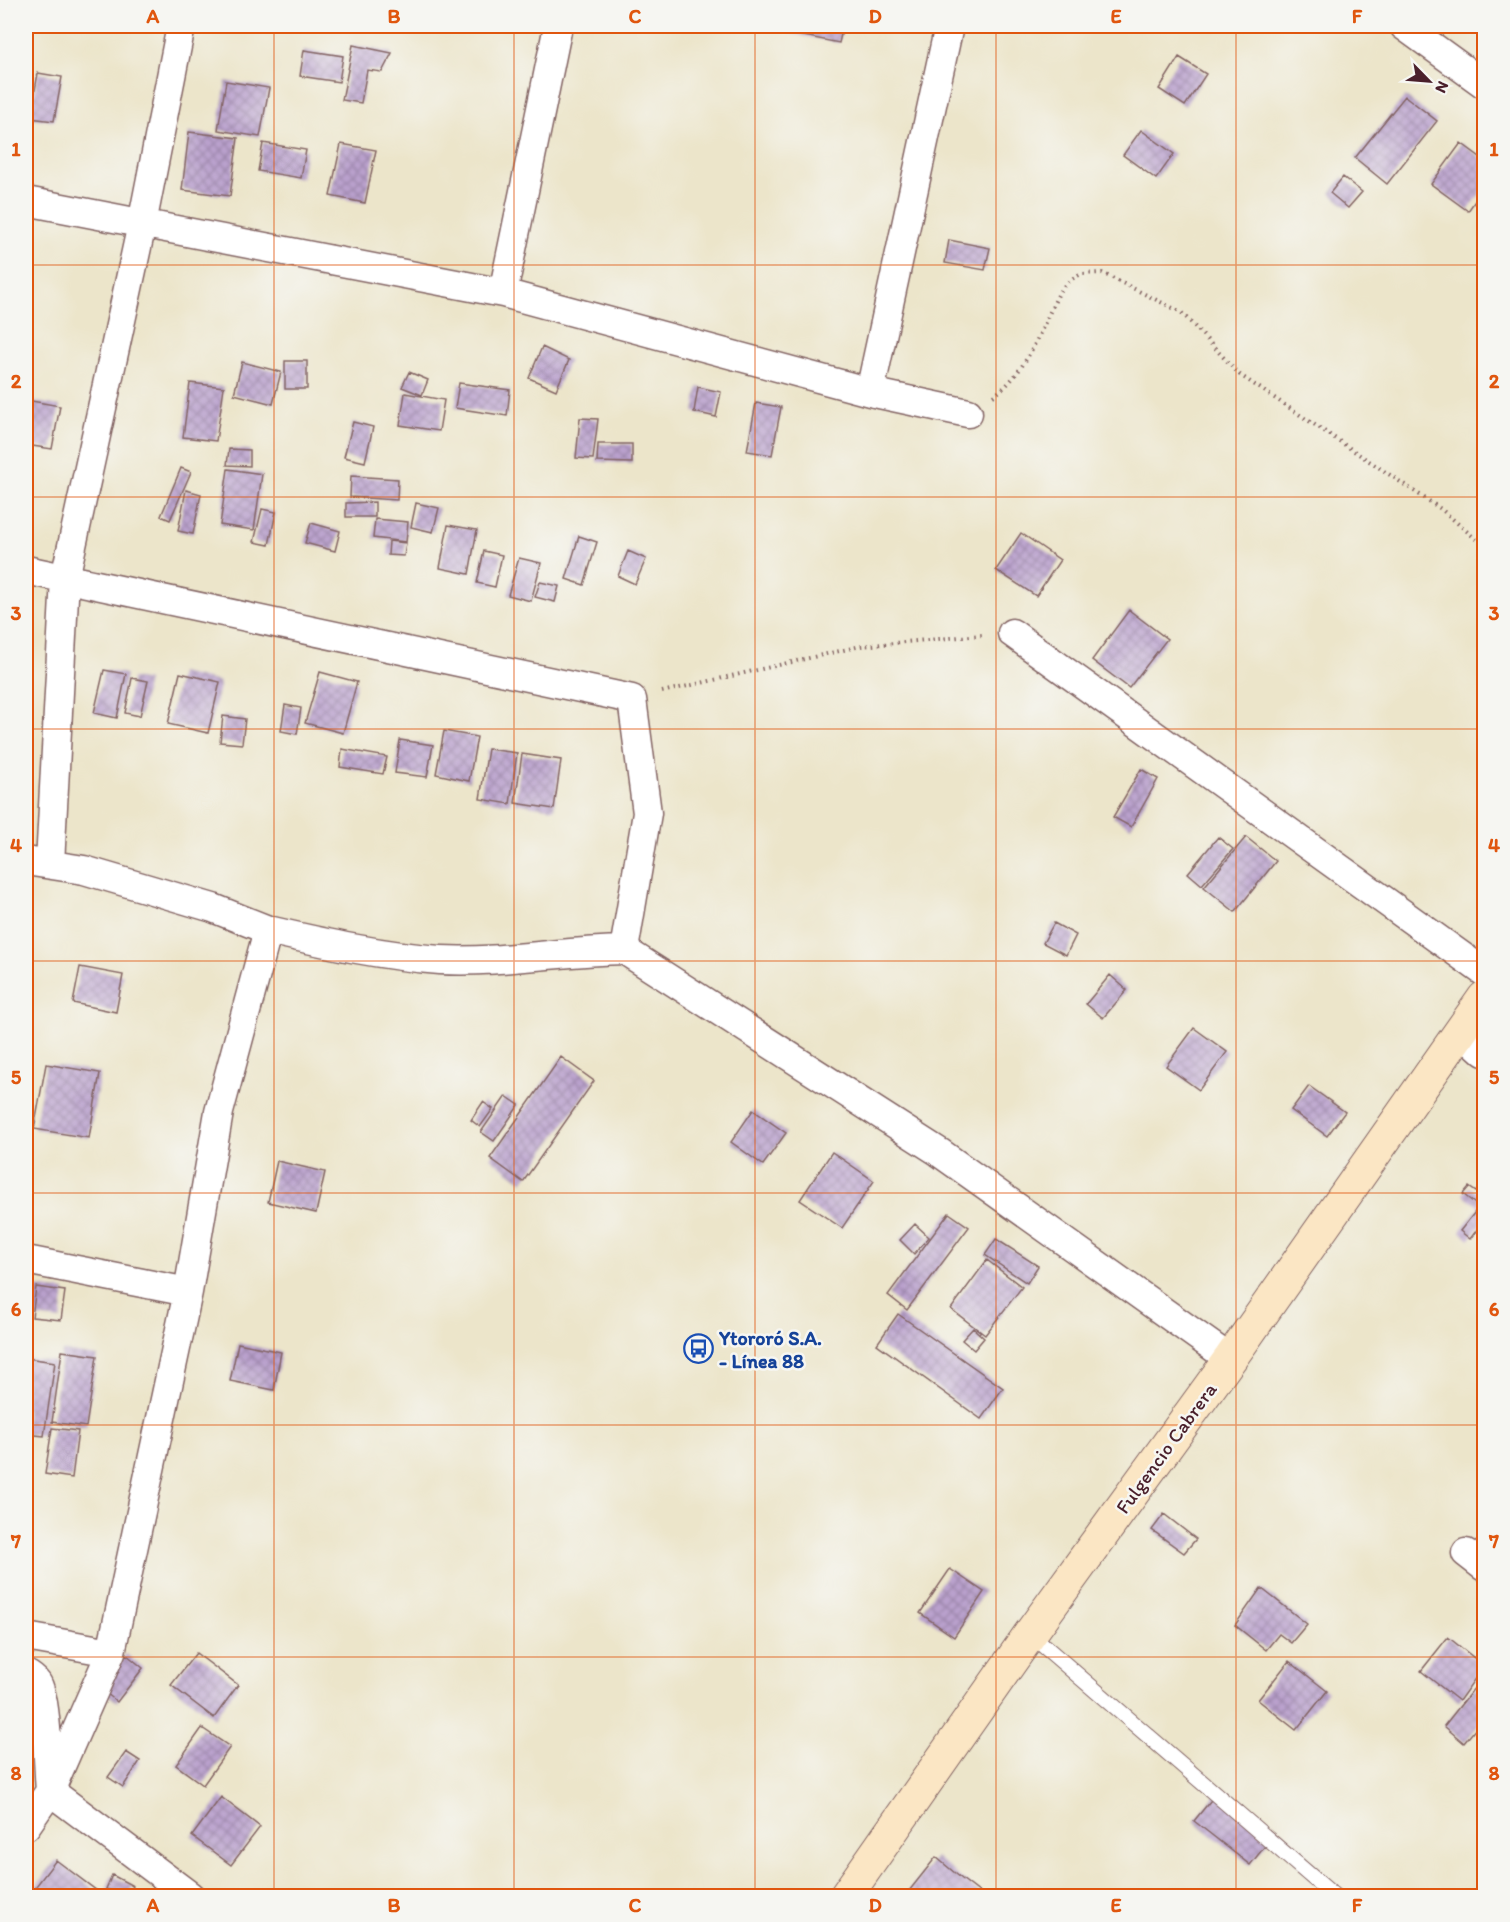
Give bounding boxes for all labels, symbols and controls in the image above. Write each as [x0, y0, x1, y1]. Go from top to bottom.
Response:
text: A [146, 4, 160, 28]
text: B [388, 4, 401, 28]
text: C [629, 4, 642, 28]
text: D [868, 4, 882, 28]
text: E [1110, 4, 1122, 28]
text: F [1352, 4, 1363, 28]
north arrow [1399, 51, 1459, 111]
text: N [1431, 78, 1453, 96]
text: 1 [11, 137, 21, 161]
text: 1 [1489, 137, 1499, 161]
text: 2 [11, 369, 22, 393]
text: 2 [1489, 369, 1500, 393]
text: 3 [11, 601, 22, 625]
text: 3 [1489, 601, 1500, 625]
text: 4 [10, 833, 22, 857]
text: 4 [1488, 833, 1500, 857]
text: 5 [11, 1065, 22, 1089]
text: 5 [1489, 1065, 1500, 1089]
text: 6 [11, 1297, 22, 1321]
text: 6 [1489, 1297, 1500, 1321]
place label: Ytororó S.A. - Línea 88 [718, 1326, 822, 1373]
bus stop icon: Ytororó S.A. - Línea 88 [682, 1333, 714, 1365]
street label: Fulgencio Cabrera [1110, 1377, 1222, 1518]
text: 7 [10, 1529, 21, 1553]
text: 7 [1488, 1529, 1499, 1553]
text: 8 [11, 1761, 22, 1785]
text: 8 [1489, 1761, 1500, 1785]
text: A [146, 1893, 160, 1917]
text: B [388, 1893, 401, 1917]
text: C [629, 1893, 642, 1917]
text: D [868, 1893, 882, 1917]
text: E [1110, 1893, 1122, 1917]
text: F [1352, 1893, 1363, 1917]

